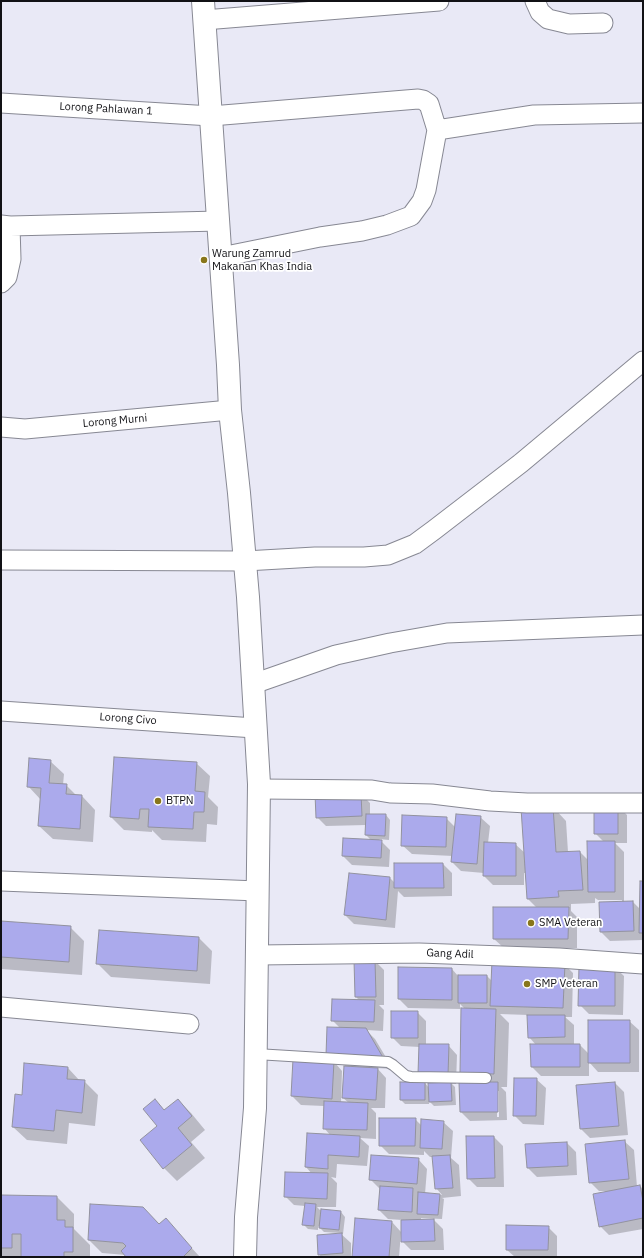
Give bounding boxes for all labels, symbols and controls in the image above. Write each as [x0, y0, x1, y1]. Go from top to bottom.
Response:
street label: Lorong Pahlawan 1 [59, 100, 153, 118]
place label: Warung Zamrud Makanan Khas India [212, 247, 312, 273]
marker: Warung Zamrud Makanan Khas India [199, 255, 209, 265]
street label: Lorong Murni [82, 412, 148, 430]
street label: Lorong Civo [99, 710, 157, 728]
place label: BTPN [166, 794, 194, 808]
marker: BTPN [153, 796, 163, 806]
place label: SMA Veteran [539, 916, 602, 930]
marker: SMA Veteran [526, 918, 536, 928]
street label: Gang Adil [426, 947, 474, 961]
place label: SMP Veteran [535, 977, 598, 991]
marker: SMP Veteran [522, 979, 532, 989]

